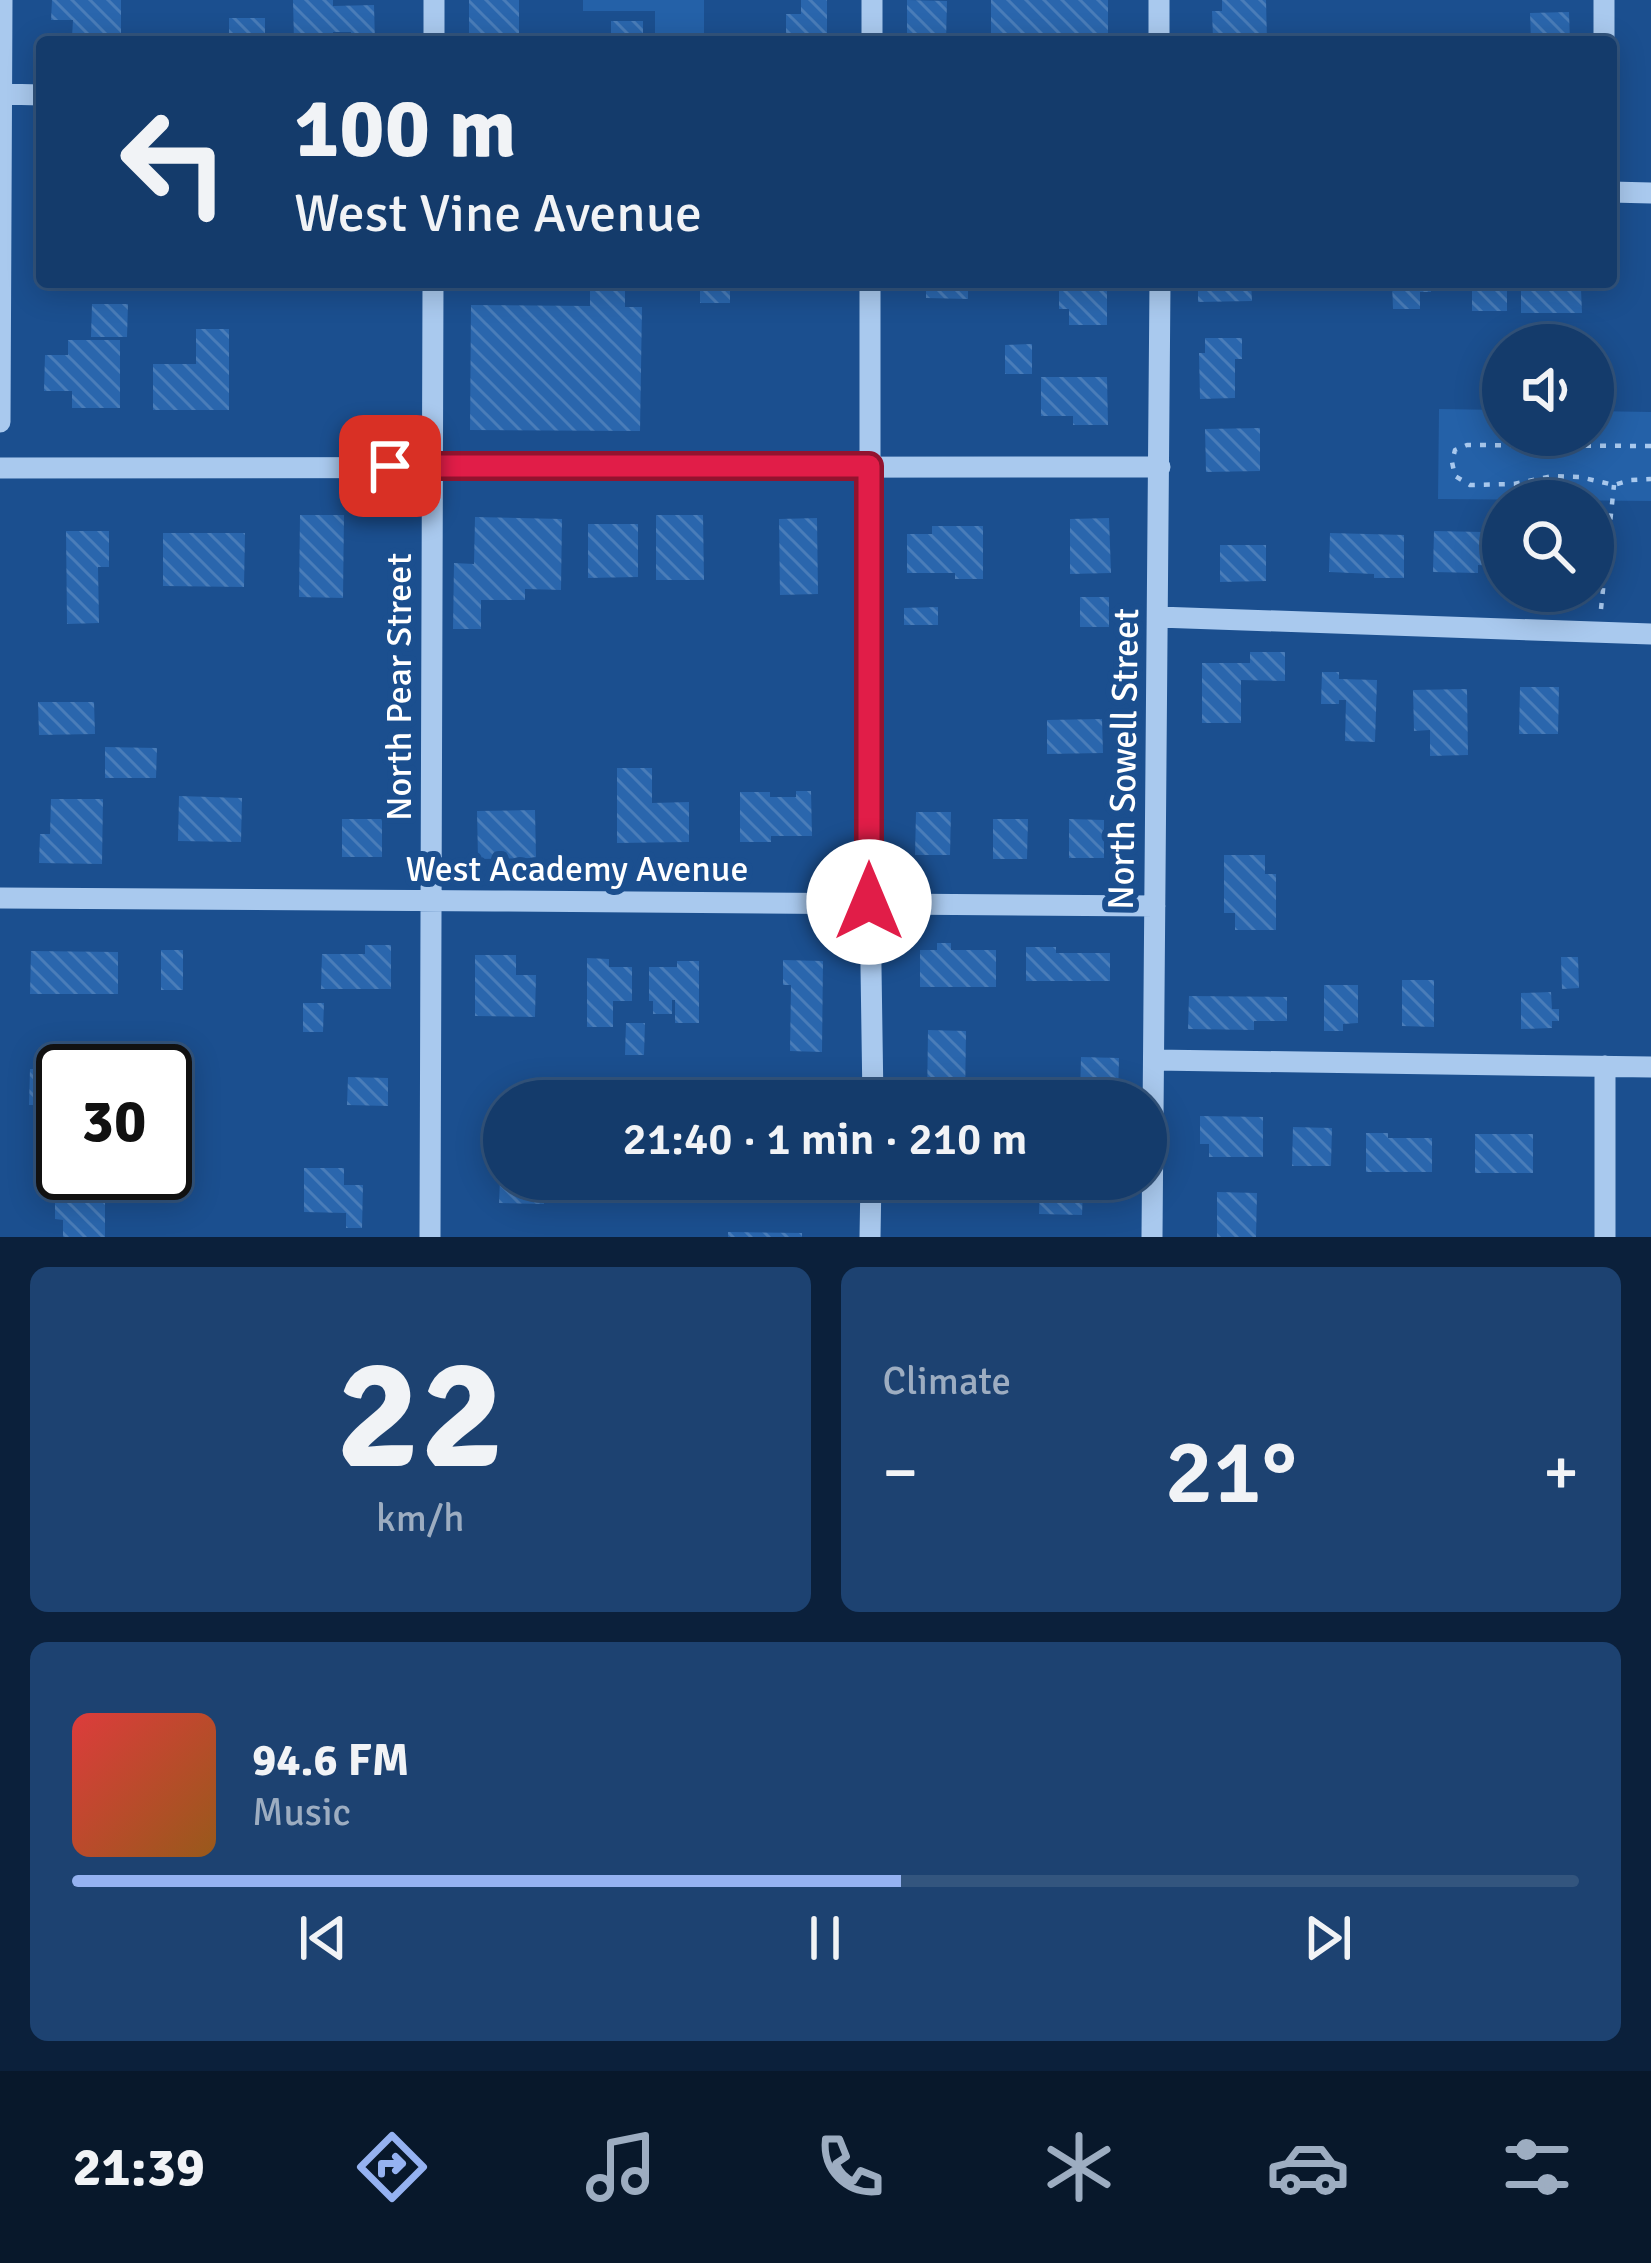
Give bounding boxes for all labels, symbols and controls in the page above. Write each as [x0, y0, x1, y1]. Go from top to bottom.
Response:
text: 100 m [294, 77, 516, 181]
icon: left [96, 84, 252, 240]
text: West Vine Avenue [294, 180, 702, 247]
map controls [1482, 324, 1614, 612]
button: sound [1482, 324, 1614, 456]
pin [339, 415, 441, 517]
icon: arrive [357, 433, 423, 499]
button: search [1482, 480, 1614, 612]
street label: North Pear Street [377, 553, 422, 821]
street label: North Sowell Street [1099, 608, 1149, 910]
position arrow [806, 839, 932, 965]
street label: West Academy Avenue [406, 847, 748, 892]
speed limit sign: 30 [36, 1044, 192, 1200]
text: 21:40 · 1 min · 210 m [623, 1112, 1027, 1167]
text: 22 [336, 1319, 504, 1512]
text: Climate [883, 1357, 1011, 1405]
text: 21° [1165, 1417, 1297, 1528]
text: − [883, 1432, 918, 1513]
text: + [1543, 1432, 1579, 1513]
text: km/h [376, 1494, 464, 1542]
text: 94.6 FM [252, 1733, 409, 1788]
text: Music [252, 1788, 351, 1836]
icon: previous [290, 1905, 356, 1971]
icon: pause [792, 1905, 858, 1971]
icon: next [1295, 1905, 1361, 1971]
icon: directions [350, 2125, 434, 2209]
icon: music [579, 2125, 663, 2209]
icon: phone [808, 2125, 892, 2209]
icon: climate [1037, 2125, 1121, 2209]
icon: car [1266, 2125, 1350, 2209]
icon: filters [1495, 2125, 1579, 2209]
text: 21:39 [72, 2134, 205, 2201]

